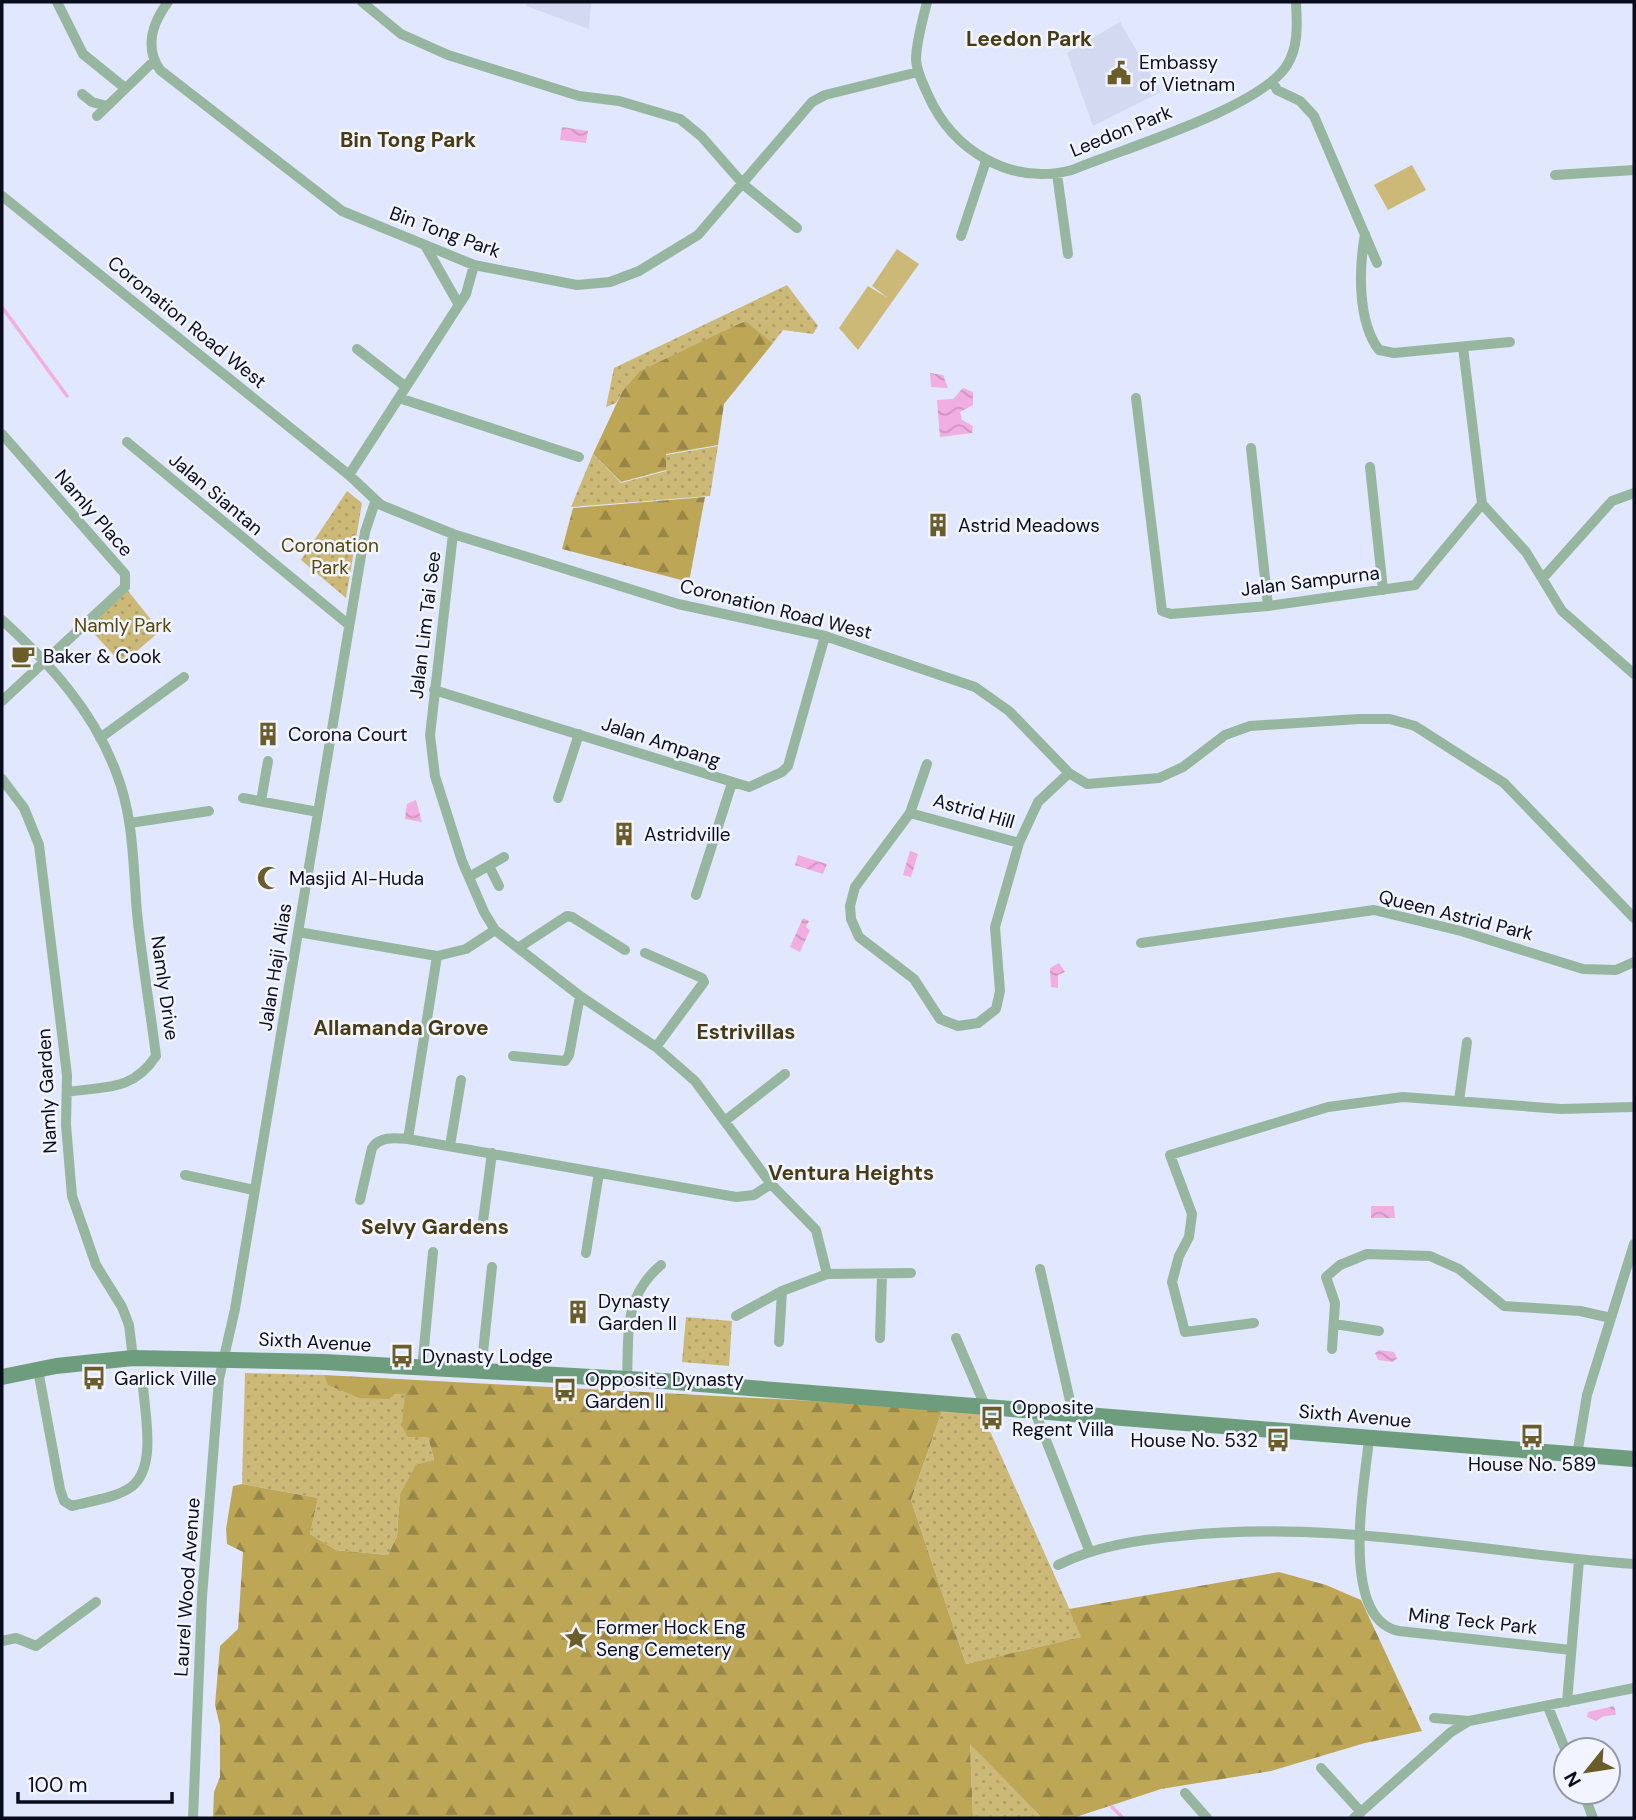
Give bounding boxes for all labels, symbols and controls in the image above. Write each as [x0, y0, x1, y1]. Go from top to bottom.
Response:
district label: Leedon Park [966, 25, 1092, 53]
place label: Embassy of Vietnam [1139, 50, 1235, 97]
public building icon: Embassy of Vietnam [1105, 59, 1133, 87]
street label: Leedon Park [1066, 99, 1176, 163]
district label: Bin Tong Park [340, 126, 476, 154]
street label: Bin Tong Park [386, 200, 504, 264]
street label: Coronation Road West [103, 250, 271, 394]
street label: Jalan Siantan [164, 447, 268, 541]
street label: Namly Place [49, 464, 139, 562]
building icon: Astrid Meadows [924, 511, 952, 539]
place label: Astrid Meadows [958, 513, 1100, 538]
park label: Coronation Park [281, 533, 379, 580]
street label: Jalan Lim Tai See [404, 550, 446, 700]
street label: Jalan Sampurna [1239, 560, 1381, 602]
street label: Coronation Road West [677, 573, 875, 645]
park label: Namly Park [74, 613, 172, 638]
cafe icon: Baker & Cook [9, 642, 37, 670]
place label: Baker & Cook [43, 644, 162, 669]
street label: Jalan Ampang [598, 711, 724, 773]
building icon: Corona Court [254, 720, 282, 748]
place label: Corona Court [288, 722, 407, 747]
street label: Astrid Hill [930, 787, 1018, 835]
building icon: Astridville [610, 820, 638, 848]
place label: Astridville [644, 822, 731, 847]
mosque icon: Masjid Al-Huda [255, 864, 283, 892]
place label: Masjid Al-Huda [289, 866, 424, 891]
street label: Queen Astrid Park [1376, 884, 1536, 946]
street label: Jalan Haji Alias [253, 901, 297, 1033]
street label: Namly Drive [145, 934, 185, 1042]
district label: Allamanda Grove [313, 1014, 489, 1042]
district label: Estrivillas [697, 1018, 795, 1046]
street label: Namly Garden [31, 1028, 63, 1154]
district label: Ventura Heights [768, 1159, 934, 1187]
district label: Selvy Gardens [361, 1213, 509, 1241]
place label: Dynasty Garden II [598, 1289, 677, 1336]
building icon: Dynasty Garden II [564, 1298, 592, 1326]
street label: Sixth Avenue [258, 1327, 372, 1357]
bus stop icon: Dynasty Lodge [388, 1342, 416, 1370]
place label: Dynasty Lodge [422, 1344, 553, 1369]
bus stop icon: Garlick Ville [80, 1364, 108, 1392]
place label: Garlick Ville [114, 1366, 217, 1391]
place label: Opposite Dynasty Garden II [585, 1367, 744, 1414]
bus stop icon: Opposite Dynasty Garden II [551, 1376, 579, 1404]
place label: Opposite Regent Villa [1012, 1395, 1114, 1442]
street label: Sixth Avenue [1298, 1399, 1412, 1433]
bus stop icon: Opposite Regent Villa [978, 1404, 1006, 1432]
bus stop icon: House No. 589 [1518, 1422, 1546, 1450]
bus stop icon: House No. 532 [1264, 1426, 1292, 1454]
place label: House No. 532 [1131, 1428, 1258, 1453]
place label: House No. 589 [1468, 1452, 1596, 1477]
street label: Laurel Wood Avenue [168, 1497, 206, 1677]
street label: Ming Teck Park [1407, 1602, 1539, 1640]
place label: Former Hock Eng Seng Cemetery [596, 1615, 746, 1662]
place icon: Former Hock Eng Seng Cemetery [562, 1624, 590, 1652]
north arrow [1552, 1736, 1622, 1806]
scale bar [18, 1760, 172, 1804]
text: N [1558, 1767, 1587, 1792]
text: 100 m [28, 1771, 88, 1799]

